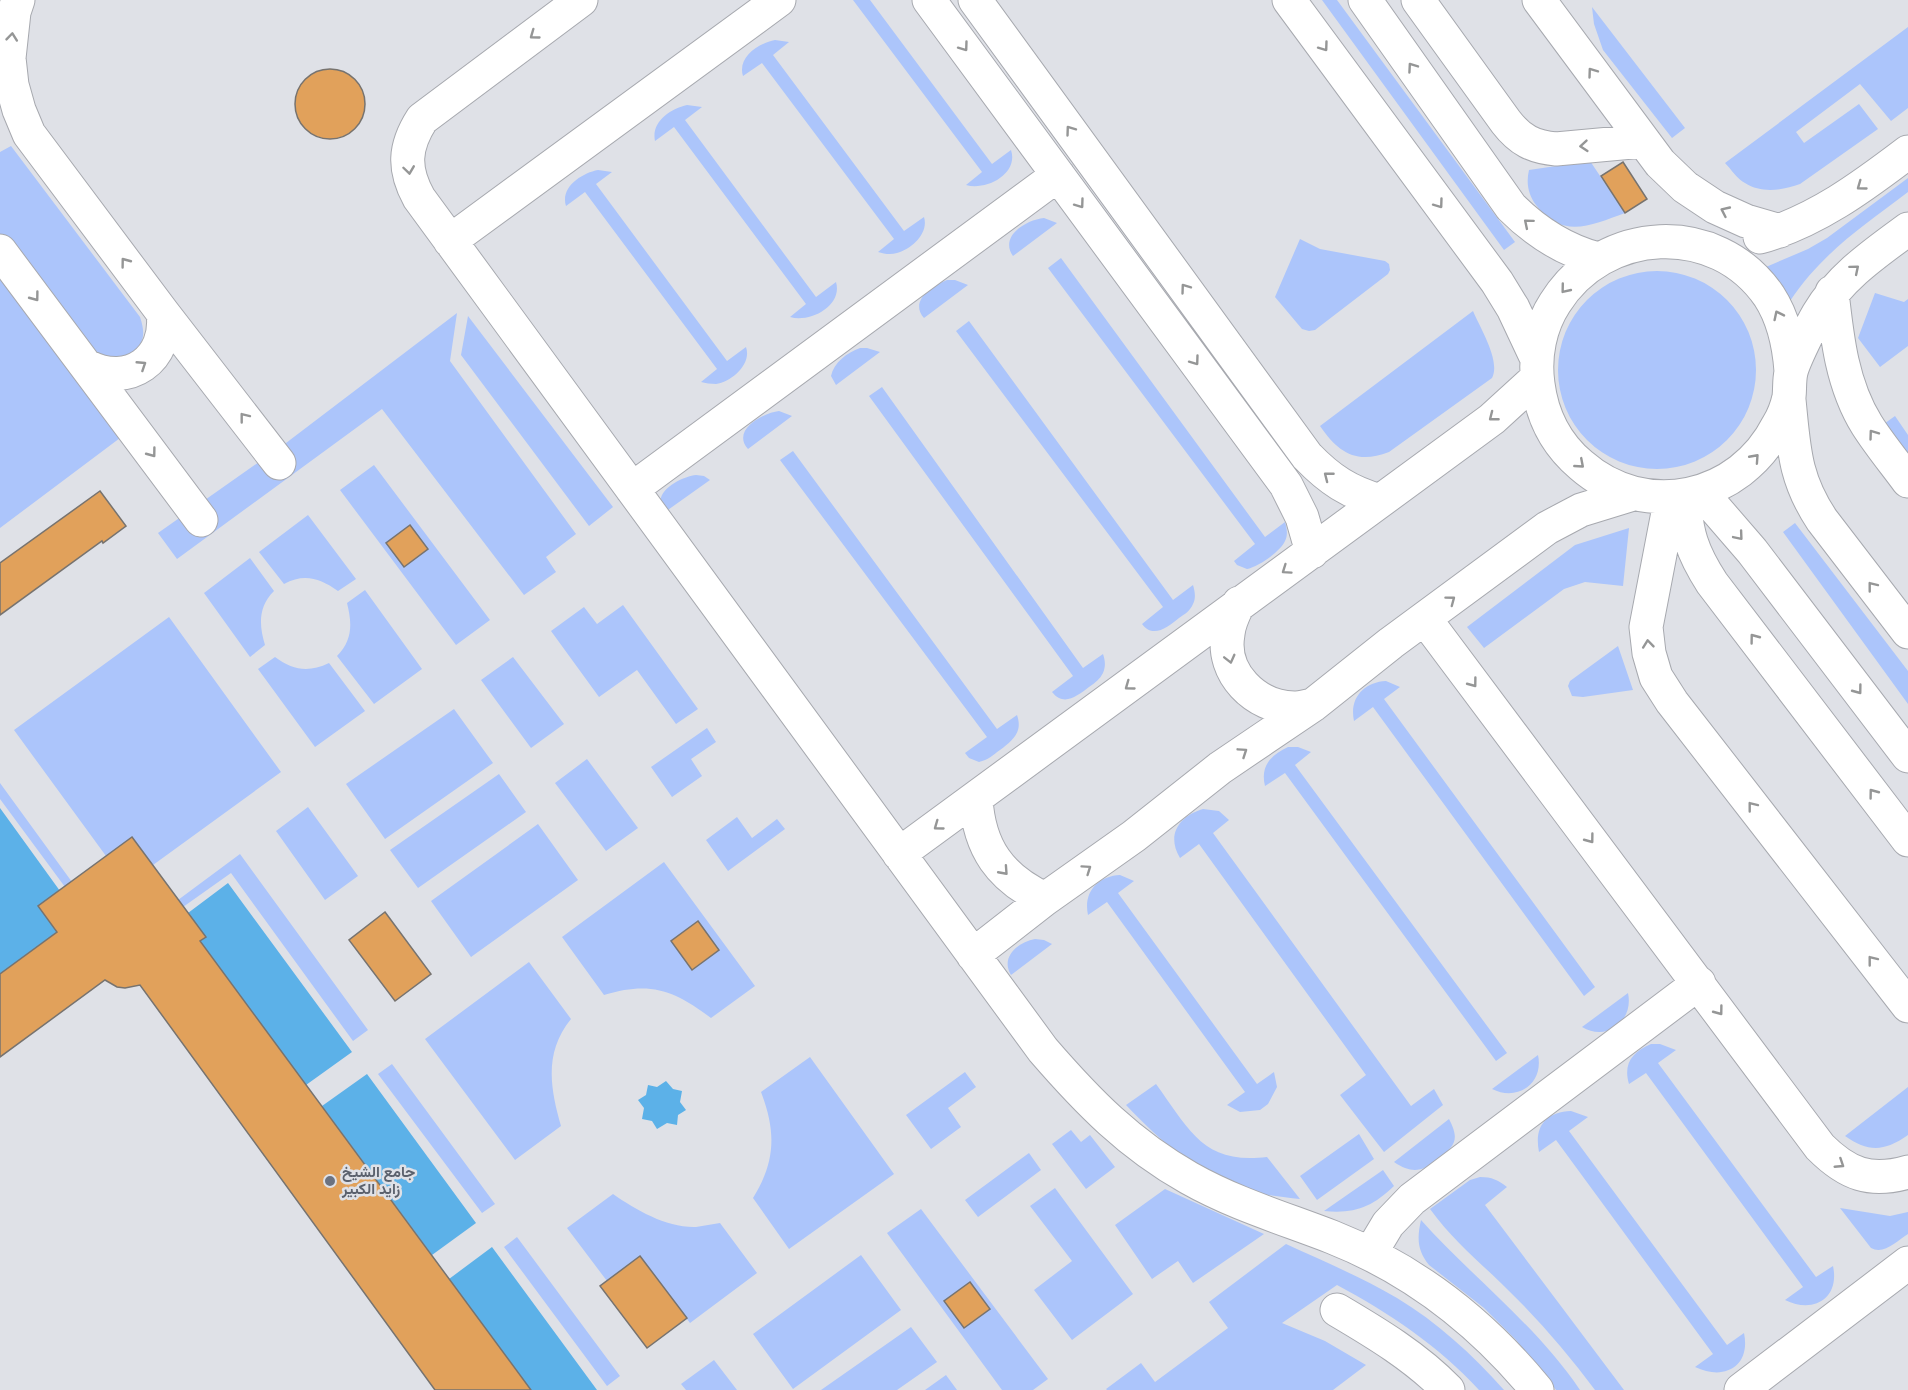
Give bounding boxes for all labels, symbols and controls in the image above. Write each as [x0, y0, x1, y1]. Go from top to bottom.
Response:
one-way arrow [530, 28, 541, 39]
one-way arrow [5, 33, 18, 42]
one-way arrow [957, 41, 968, 52]
one-way arrow [1317, 41, 1328, 52]
one-way arrow [1408, 62, 1419, 73]
one-way arrow [1588, 68, 1599, 79]
one-way arrow [1066, 126, 1077, 137]
one-way arrow [1580, 139, 1589, 152]
one-way arrow [402, 165, 414, 175]
one-way arrow [1856, 179, 1867, 190]
one-way arrow [1072, 198, 1083, 209]
one-way arrow [1432, 198, 1443, 209]
one-way arrow [1721, 207, 1732, 219]
one-way arrow [1524, 219, 1535, 230]
one-way arrow [121, 258, 132, 269]
one-way arrow [1848, 266, 1859, 277]
one-way arrow [1561, 282, 1572, 293]
one-way arrow [1181, 283, 1192, 294]
one-way arrow [28, 291, 39, 302]
one-way arrow [1774, 310, 1786, 321]
one-way arrow [1188, 355, 1199, 366]
one-way arrow [135, 361, 146, 372]
one-way arrow [1489, 410, 1500, 421]
one-way arrow [240, 413, 251, 424]
one-way arrow [1870, 429, 1881, 440]
one-way arrow [145, 447, 156, 458]
one-way arrow [1748, 454, 1759, 465]
one-way arrow [1573, 457, 1584, 468]
one-way arrow [1324, 472, 1335, 483]
one-way arrow [1732, 529, 1743, 540]
one-way arrow [1281, 563, 1292, 574]
one-way arrow [1869, 581, 1880, 592]
one-way arrow [1444, 596, 1455, 607]
one-way arrow [1751, 634, 1762, 645]
one-way arrow [1642, 640, 1655, 649]
one-way arrow [1222, 654, 1235, 664]
one-way arrow [1465, 676, 1476, 687]
one-way arrow [1125, 679, 1136, 690]
one-way arrow [1851, 684, 1862, 695]
one-way arrow [1236, 748, 1247, 759]
one-way arrow [1869, 789, 1880, 800]
one-way arrow [1749, 802, 1760, 813]
one-way arrow [933, 819, 944, 830]
one-way arrow [1582, 832, 1593, 843]
one-way arrow [997, 864, 1008, 875]
one-way arrow [1080, 865, 1091, 876]
one-way arrow [1869, 956, 1880, 967]
one-way arrow [1712, 1005, 1723, 1016]
one-way arrow [1833, 1157, 1844, 1168]
place label: جامع الشيخ زايد الكبير [341, 1162, 415, 1198]
marker: جامع الشيخ زايد الكبير [323, 1174, 337, 1188]

